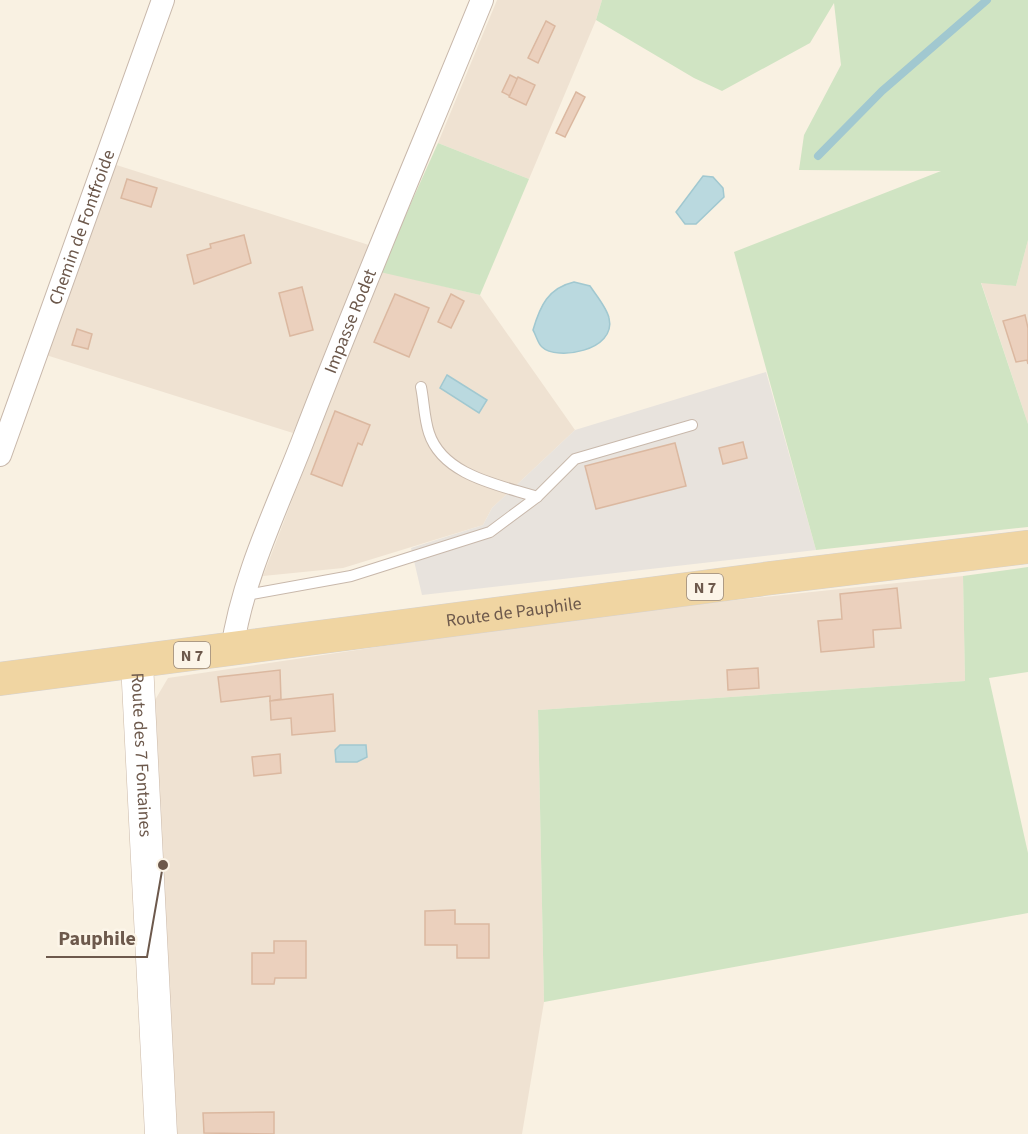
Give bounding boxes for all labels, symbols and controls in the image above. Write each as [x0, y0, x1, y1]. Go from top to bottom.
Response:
street label: Chemin de Fontfroide [43, 146, 121, 308]
street label: Impasse Rodet [318, 265, 383, 377]
road number: N 7 [687, 574, 723, 600]
street label: Route de Pauphile [444, 591, 583, 634]
road number: N 7 [174, 642, 210, 668]
street label: Route des 7 Fontaines [125, 672, 158, 838]
callout: Pauphile [46, 919, 147, 957]
text: Pauphile [58, 925, 136, 953]

